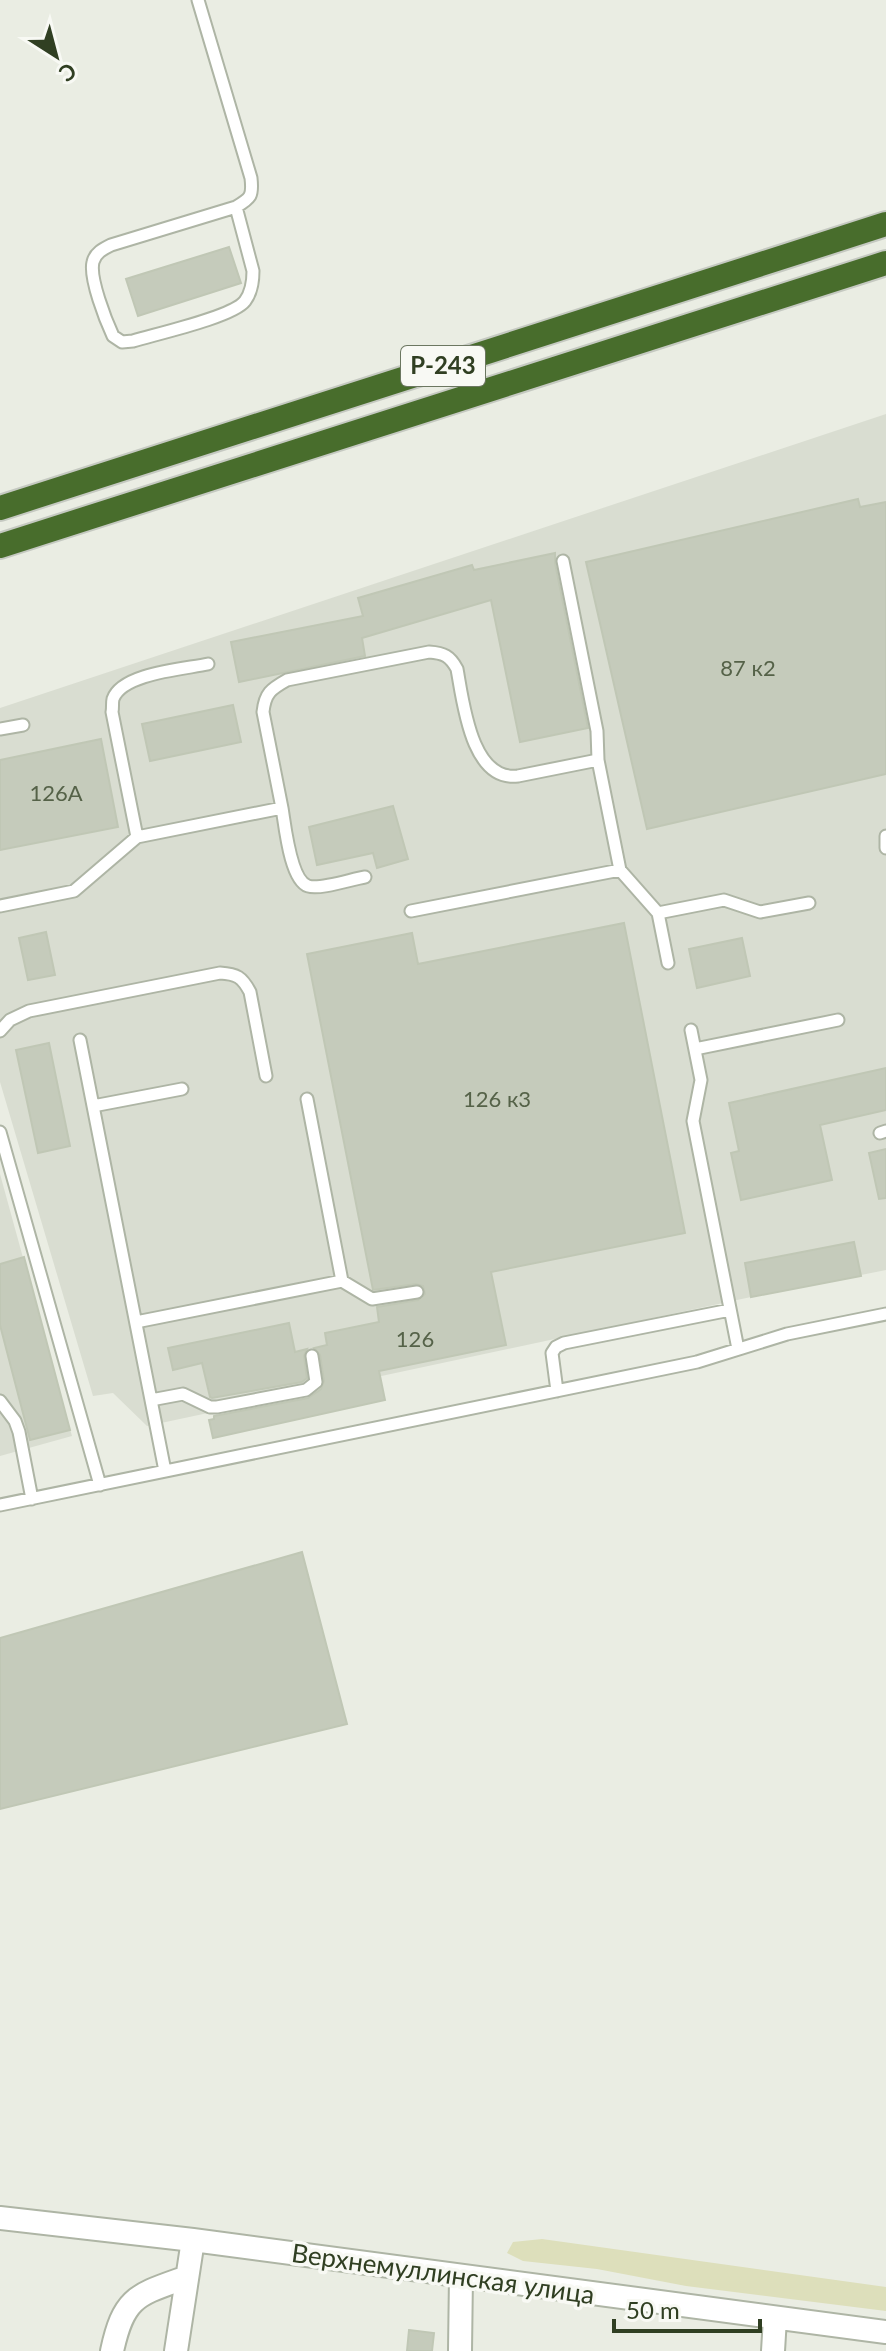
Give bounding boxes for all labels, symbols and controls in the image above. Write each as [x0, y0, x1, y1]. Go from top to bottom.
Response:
north arrow [16, 16, 96, 96]
text: С [54, 57, 82, 88]
road number: Р-243 [401, 346, 485, 386]
house number: 87 к2 [720, 654, 776, 681]
house number: 126А [29, 779, 83, 806]
house number: 126 к3 [463, 1085, 531, 1112]
house number: 126 [396, 1325, 434, 1352]
street label: Верхнемуллинская улица [290, 2236, 597, 2310]
scale bar [614, 2283, 760, 2333]
text: 50 m [626, 2295, 680, 2324]

